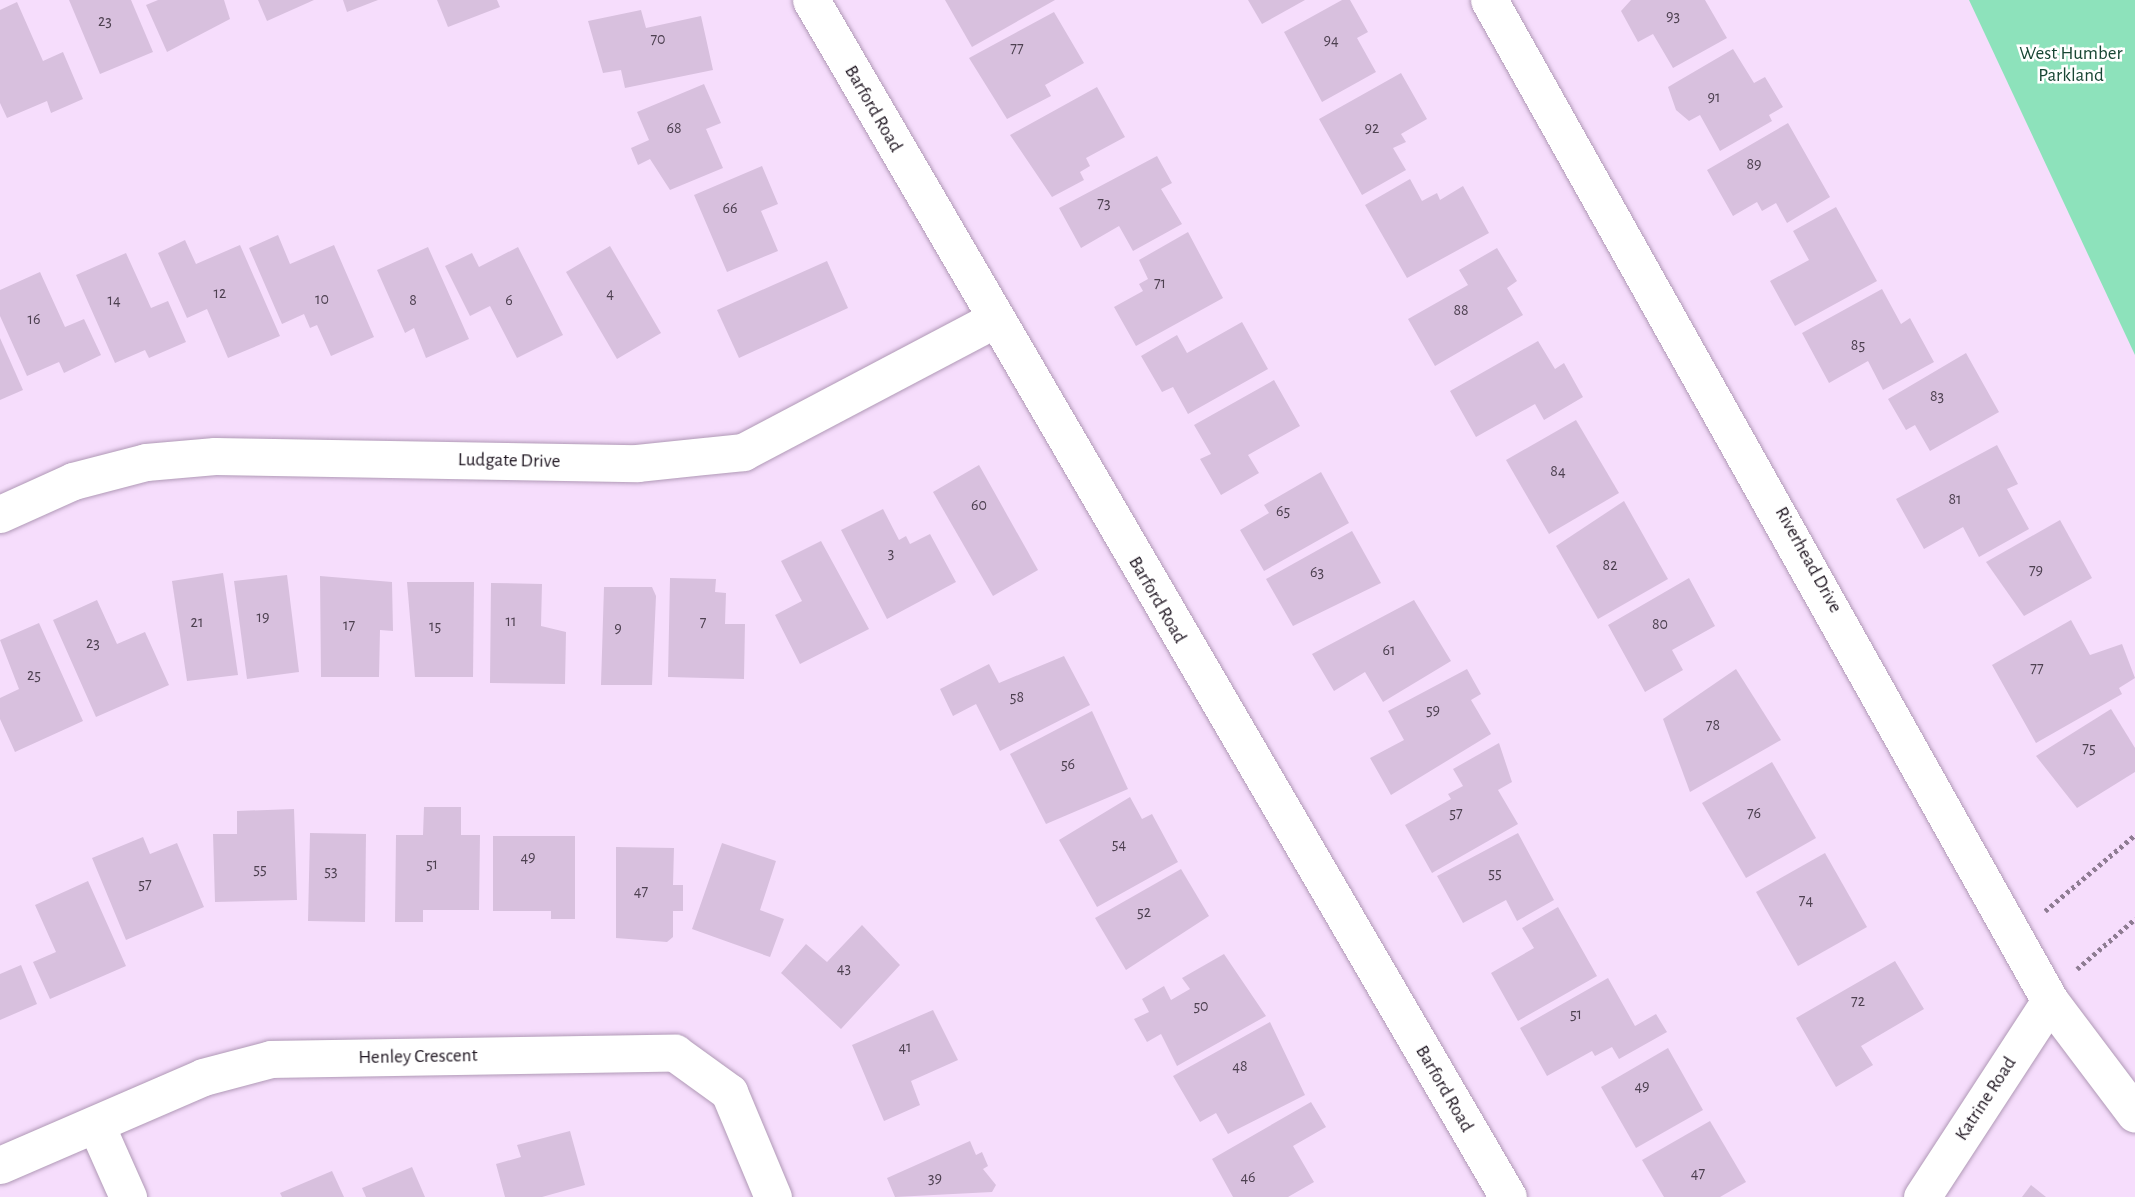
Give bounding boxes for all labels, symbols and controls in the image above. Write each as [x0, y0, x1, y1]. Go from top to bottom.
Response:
house number: 93 [1666, 6, 1680, 26]
house number: 23 [98, 11, 112, 31]
house number: 70 [650, 29, 666, 49]
house number: 94 [1323, 30, 1339, 50]
house number: 77 [1010, 38, 1024, 58]
park label: West Humber Parkland [2019, 43, 2123, 87]
street label: Barford Road [839, 62, 907, 156]
house number: 91 [1707, 87, 1721, 107]
house number: 68 [666, 118, 682, 138]
house number: 92 [1365, 118, 1379, 138]
house number: 89 [1746, 154, 1762, 174]
house number: 73 [1097, 193, 1111, 213]
house number: 66 [722, 198, 738, 218]
house number: 71 [1154, 273, 1166, 293]
house number: 12 [214, 283, 226, 303]
house number: 4 [606, 283, 614, 303]
house number: 10 [315, 289, 329, 309]
house number: 14 [107, 290, 121, 310]
house number: 8 [409, 290, 417, 310]
house number: 6 [505, 290, 513, 310]
house number: 88 [1453, 300, 1469, 320]
house number: 16 [27, 309, 41, 329]
house number: 85 [1851, 335, 1865, 355]
house number: 83 [1930, 386, 1944, 406]
street label: Ludgate Drive [458, 449, 560, 473]
house number: 84 [1550, 461, 1566, 481]
house number: 81 [1948, 489, 1962, 509]
house number: 60 [971, 495, 987, 515]
house number: 65 [1276, 501, 1290, 521]
street label: Riverhead Drive [1769, 503, 1847, 617]
house number: 3 [888, 543, 894, 563]
street label: Barford Road [1123, 553, 1191, 647]
house number: 82 [1603, 555, 1617, 575]
house number: 79 [2029, 560, 2043, 580]
house number: 63 [1310, 562, 1324, 582]
house number: 19 [256, 607, 270, 627]
house number: 11 [505, 611, 517, 631]
house number: 21 [191, 612, 203, 632]
house number: 7 [700, 612, 706, 632]
house number: 80 [1652, 614, 1668, 634]
house number: 17 [343, 615, 355, 635]
house number: 15 [429, 616, 441, 636]
house number: 9 [614, 618, 622, 638]
house number: 23 [86, 633, 100, 653]
house number: 61 [1382, 640, 1396, 660]
house number: 77 [2030, 658, 2044, 678]
house number: 25 [27, 665, 41, 685]
house number: 58 [1010, 687, 1024, 707]
house number: 59 [1426, 700, 1440, 720]
house number: 78 [1706, 715, 1720, 735]
house number: 75 [2082, 738, 2096, 758]
house number: 56 [1061, 754, 1075, 774]
house number: 57 [1449, 803, 1463, 823]
house number: 76 [1747, 803, 1761, 823]
house number: 54 [1112, 834, 1126, 854]
house number: 49 [520, 847, 536, 867]
house number: 51 [426, 854, 438, 874]
house number: 55 [253, 859, 267, 879]
house number: 53 [324, 861, 338, 881]
house number: 55 [1488, 863, 1502, 883]
house number: 57 [138, 874, 152, 894]
house number: 47 [634, 881, 648, 901]
house number: 74 [1799, 890, 1813, 910]
house number: 52 [1137, 902, 1151, 922]
house number: 43 [837, 958, 851, 978]
house number: 72 [1851, 991, 1865, 1011]
house number: 50 [1193, 996, 1209, 1016]
house number: 51 [1570, 1004, 1582, 1024]
house number: 41 [898, 1037, 912, 1057]
street label: Barford Road [1410, 1042, 1478, 1136]
street label: Henley Crescent [358, 1045, 478, 1069]
street label: Katrine Road [1950, 1053, 2022, 1145]
house number: 48 [1232, 1056, 1248, 1076]
house number: 49 [1634, 1076, 1650, 1096]
house number: 47 [1691, 1163, 1705, 1183]
house number: 46 [1240, 1167, 1256, 1187]
house number: 39 [928, 1168, 942, 1188]

